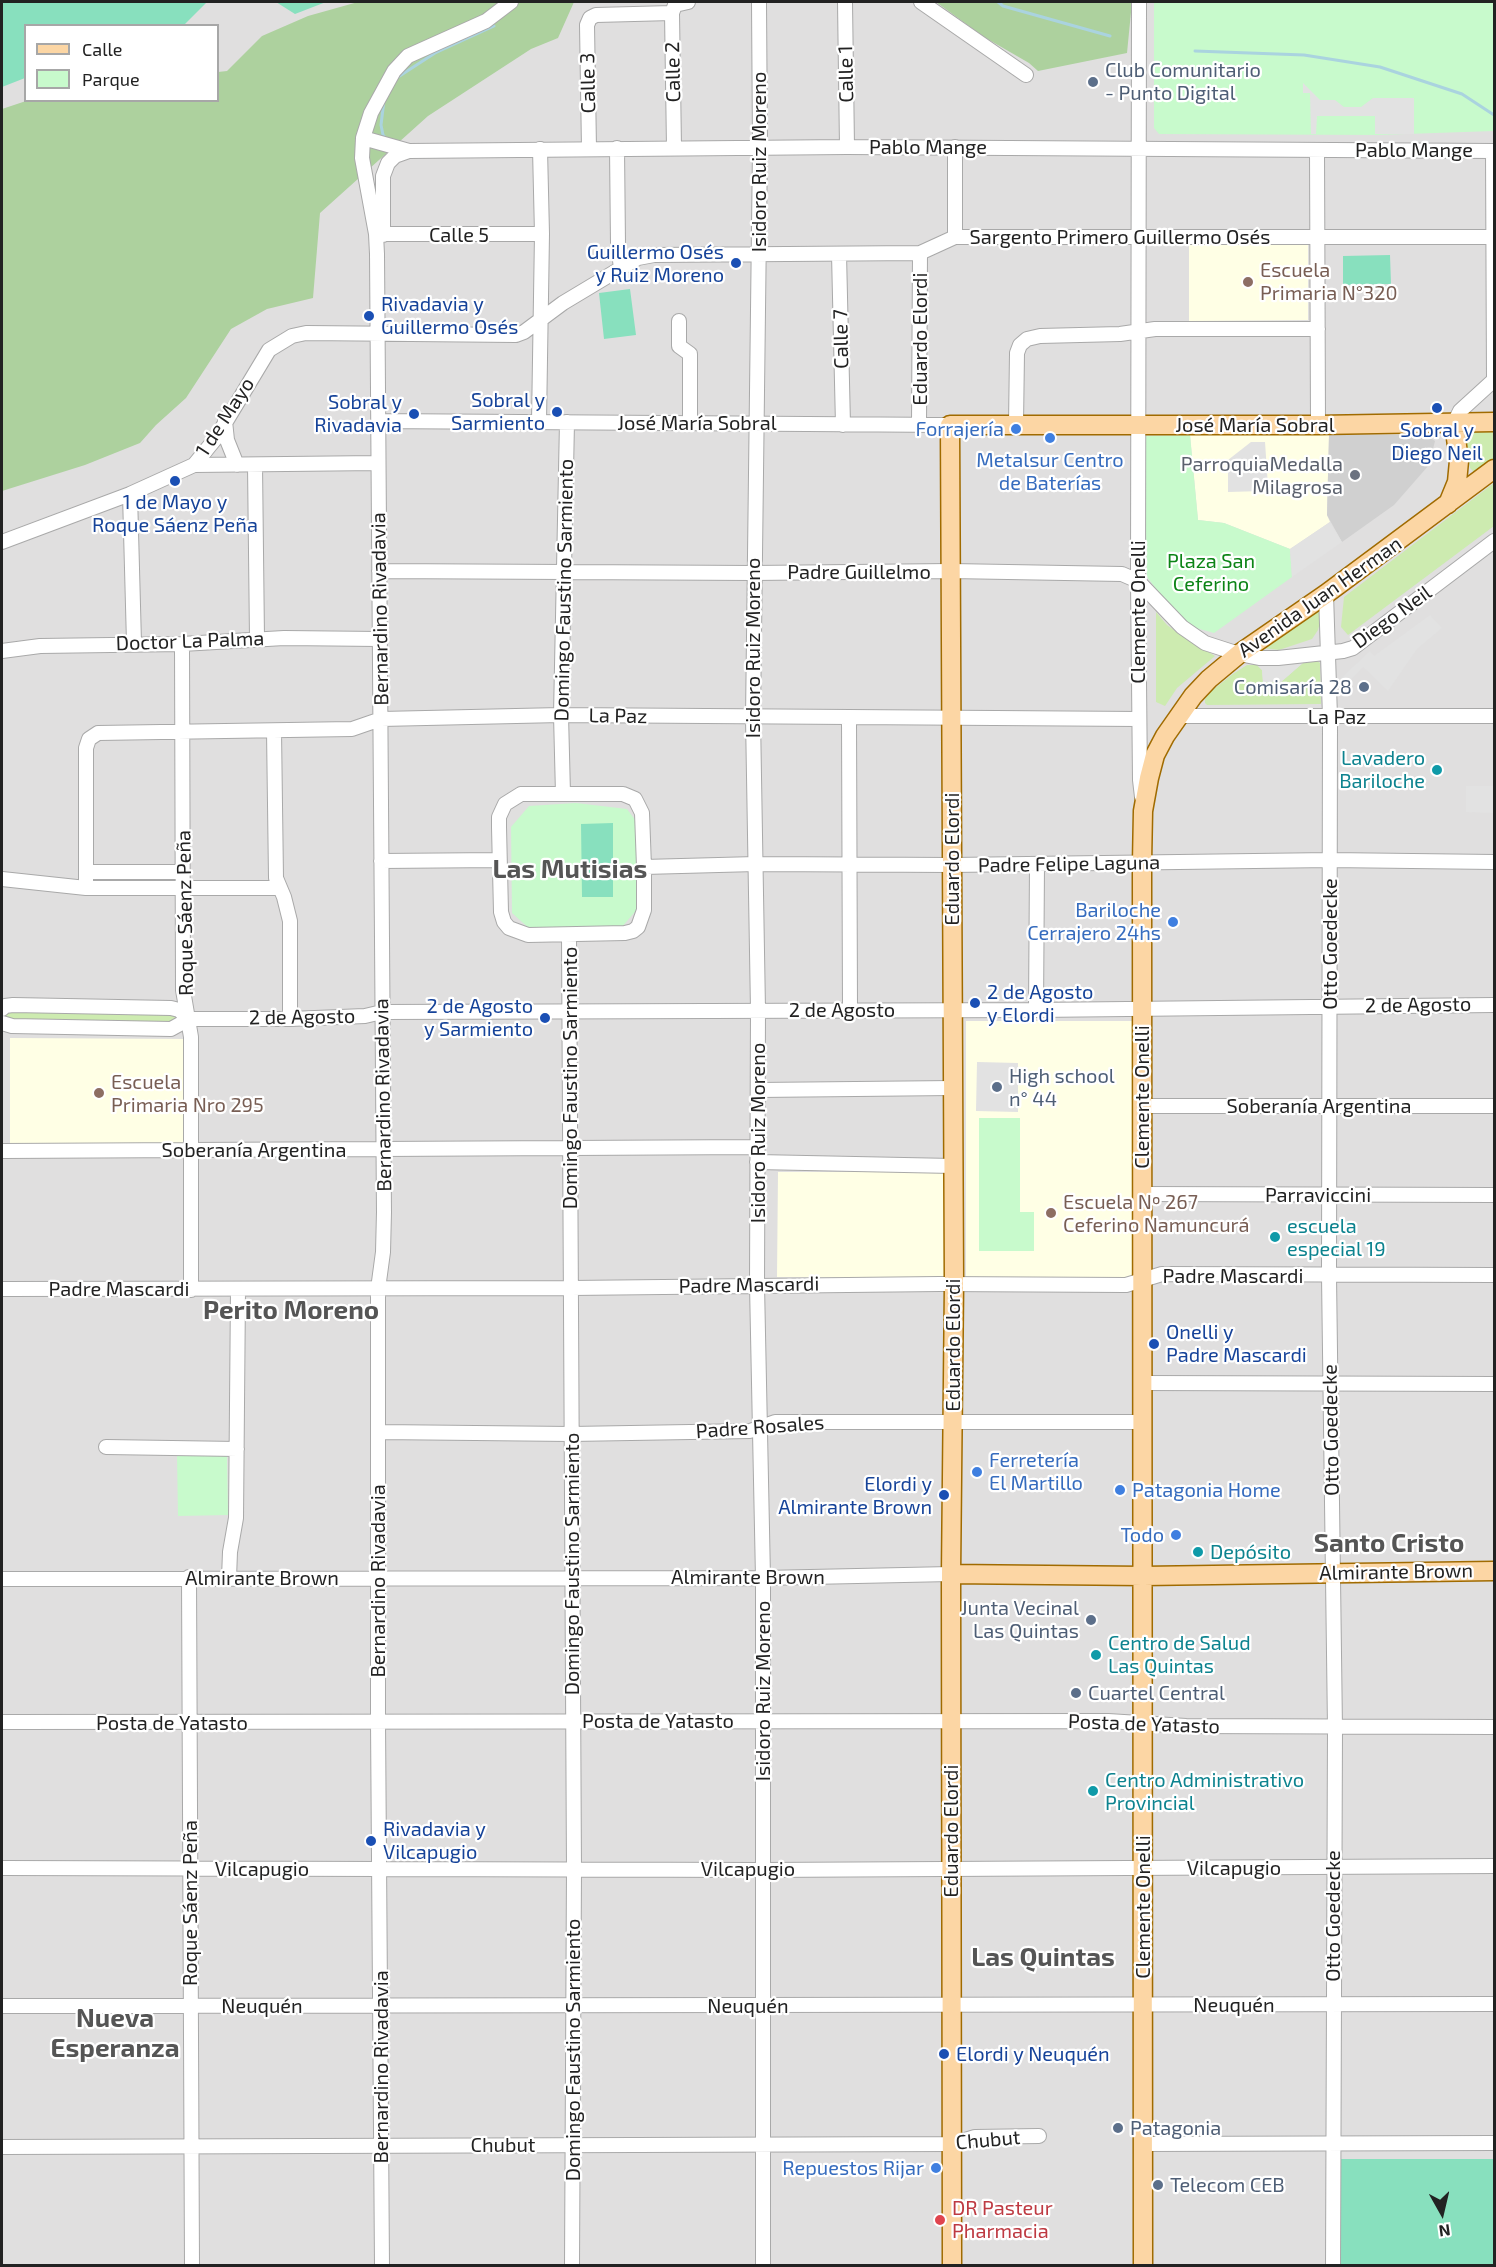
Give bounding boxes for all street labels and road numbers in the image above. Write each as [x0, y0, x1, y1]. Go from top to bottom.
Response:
street label: Calle 2 [660, 41, 686, 103]
street label: Calle 1 [834, 45, 858, 103]
street label: Calle 3 [575, 53, 601, 113]
street label: Isidoro Ruiz Moreno [747, 72, 771, 252]
street label: Pablo Mange [869, 135, 987, 159]
street label: Pablo Mange [1355, 138, 1473, 162]
street label: Calle 5 [429, 223, 489, 247]
street label: Sargento Primero Guillermo Osés [970, 225, 1270, 249]
street label: Eduardo Elordi [908, 273, 932, 405]
street label: Calle 7 [828, 309, 854, 369]
street label: 1 de Mayo [191, 373, 259, 461]
street label: José María Sobral [617, 411, 777, 435]
street label: José María Sobral [1175, 413, 1335, 437]
street label: Domingo Faustino Sarmiento [550, 459, 578, 721]
street label: Bernardino Rivadavia [366, 512, 394, 706]
street label: Avenida Juan Herman [1234, 531, 1406, 663]
street label: Clemente Onelli [1126, 540, 1150, 684]
street label: Isidoro Ruiz Moreno [741, 558, 765, 738]
street label: Padre Guillelmo [787, 560, 931, 584]
street label: Diego Neil [1348, 580, 1436, 654]
street label: Doctor La Palma [115, 626, 265, 656]
street label: La Paz [588, 703, 648, 729]
street label: La Paz [1308, 705, 1366, 729]
street label: Eduardo Elordi [940, 793, 964, 925]
street label: Roque Sáenz Peña [172, 830, 198, 996]
street label: Padre Felipe Laguna [978, 850, 1160, 878]
street label: Otto Goedecke [1318, 878, 1342, 1010]
street label: Domingo Faustino Sarmiento [558, 947, 582, 1209]
street label: 2 de Agosto [1365, 992, 1471, 1018]
street label: Bernardino Rivadavia [369, 998, 397, 1192]
street label: 2 de Agosto [789, 998, 895, 1022]
street label: 2 de Agosto [249, 1004, 355, 1030]
street label: Clemente Onelli [1130, 1025, 1154, 1169]
street label: Isidoro Ruiz Moreno [746, 1043, 770, 1223]
street label: Soberanía Argentina [1227, 1094, 1411, 1118]
street label: Soberanía Argentina [162, 1138, 346, 1162]
street label: Parraviccini [1265, 1183, 1371, 1207]
street label: Padre Mascardi [1163, 1264, 1303, 1288]
street label: Padre Mascardi [678, 1272, 820, 1298]
street label: Padre Mascardi [49, 1277, 189, 1301]
street label: Eduardo Elordi [941, 1279, 965, 1411]
street label: Otto Goedecke [1318, 1364, 1344, 1496]
street label: Padre Rosales [695, 1411, 825, 1443]
street label: Domingo Faustino Sarmiento [560, 1433, 584, 1695]
street label: Bernardino Rivadavia [366, 1484, 390, 1678]
street label: Almirante Brown [1319, 1559, 1473, 1585]
street label: Almirante Brown [671, 1565, 825, 1589]
street label: Almirante Brown [185, 1566, 339, 1590]
street label: Isidoro Ruiz Moreno [751, 1601, 775, 1781]
street label: Posta de Yatasto [582, 1709, 734, 1733]
street label: Posta de Yatasto [1068, 1709, 1220, 1739]
street label: Posta de Yatasto [96, 1711, 248, 1735]
street label: Eduardo Elordi [939, 1765, 963, 1897]
street label: Roque Sáenz Peña [178, 1820, 202, 1986]
street label: Clemente Onelli [1131, 1835, 1155, 1979]
street label: Otto Goedecke [1321, 1850, 1345, 1982]
street label: Vilcapugio [1187, 1856, 1281, 1880]
street label: Vilcapugio [215, 1857, 309, 1881]
street label: Vilcapugio [701, 1857, 795, 1881]
street label: Domingo Faustino Sarmiento [561, 1919, 585, 2181]
street label: Bernardino Rivadavia [369, 1970, 393, 2164]
street label: Neuquén [1193, 1993, 1275, 2017]
street label: Neuquén [221, 1994, 303, 2018]
street label: Neuquén [707, 1994, 789, 2018]
street label: Chubut [955, 2125, 1021, 2155]
street label: Chubut [471, 2133, 535, 2157]

